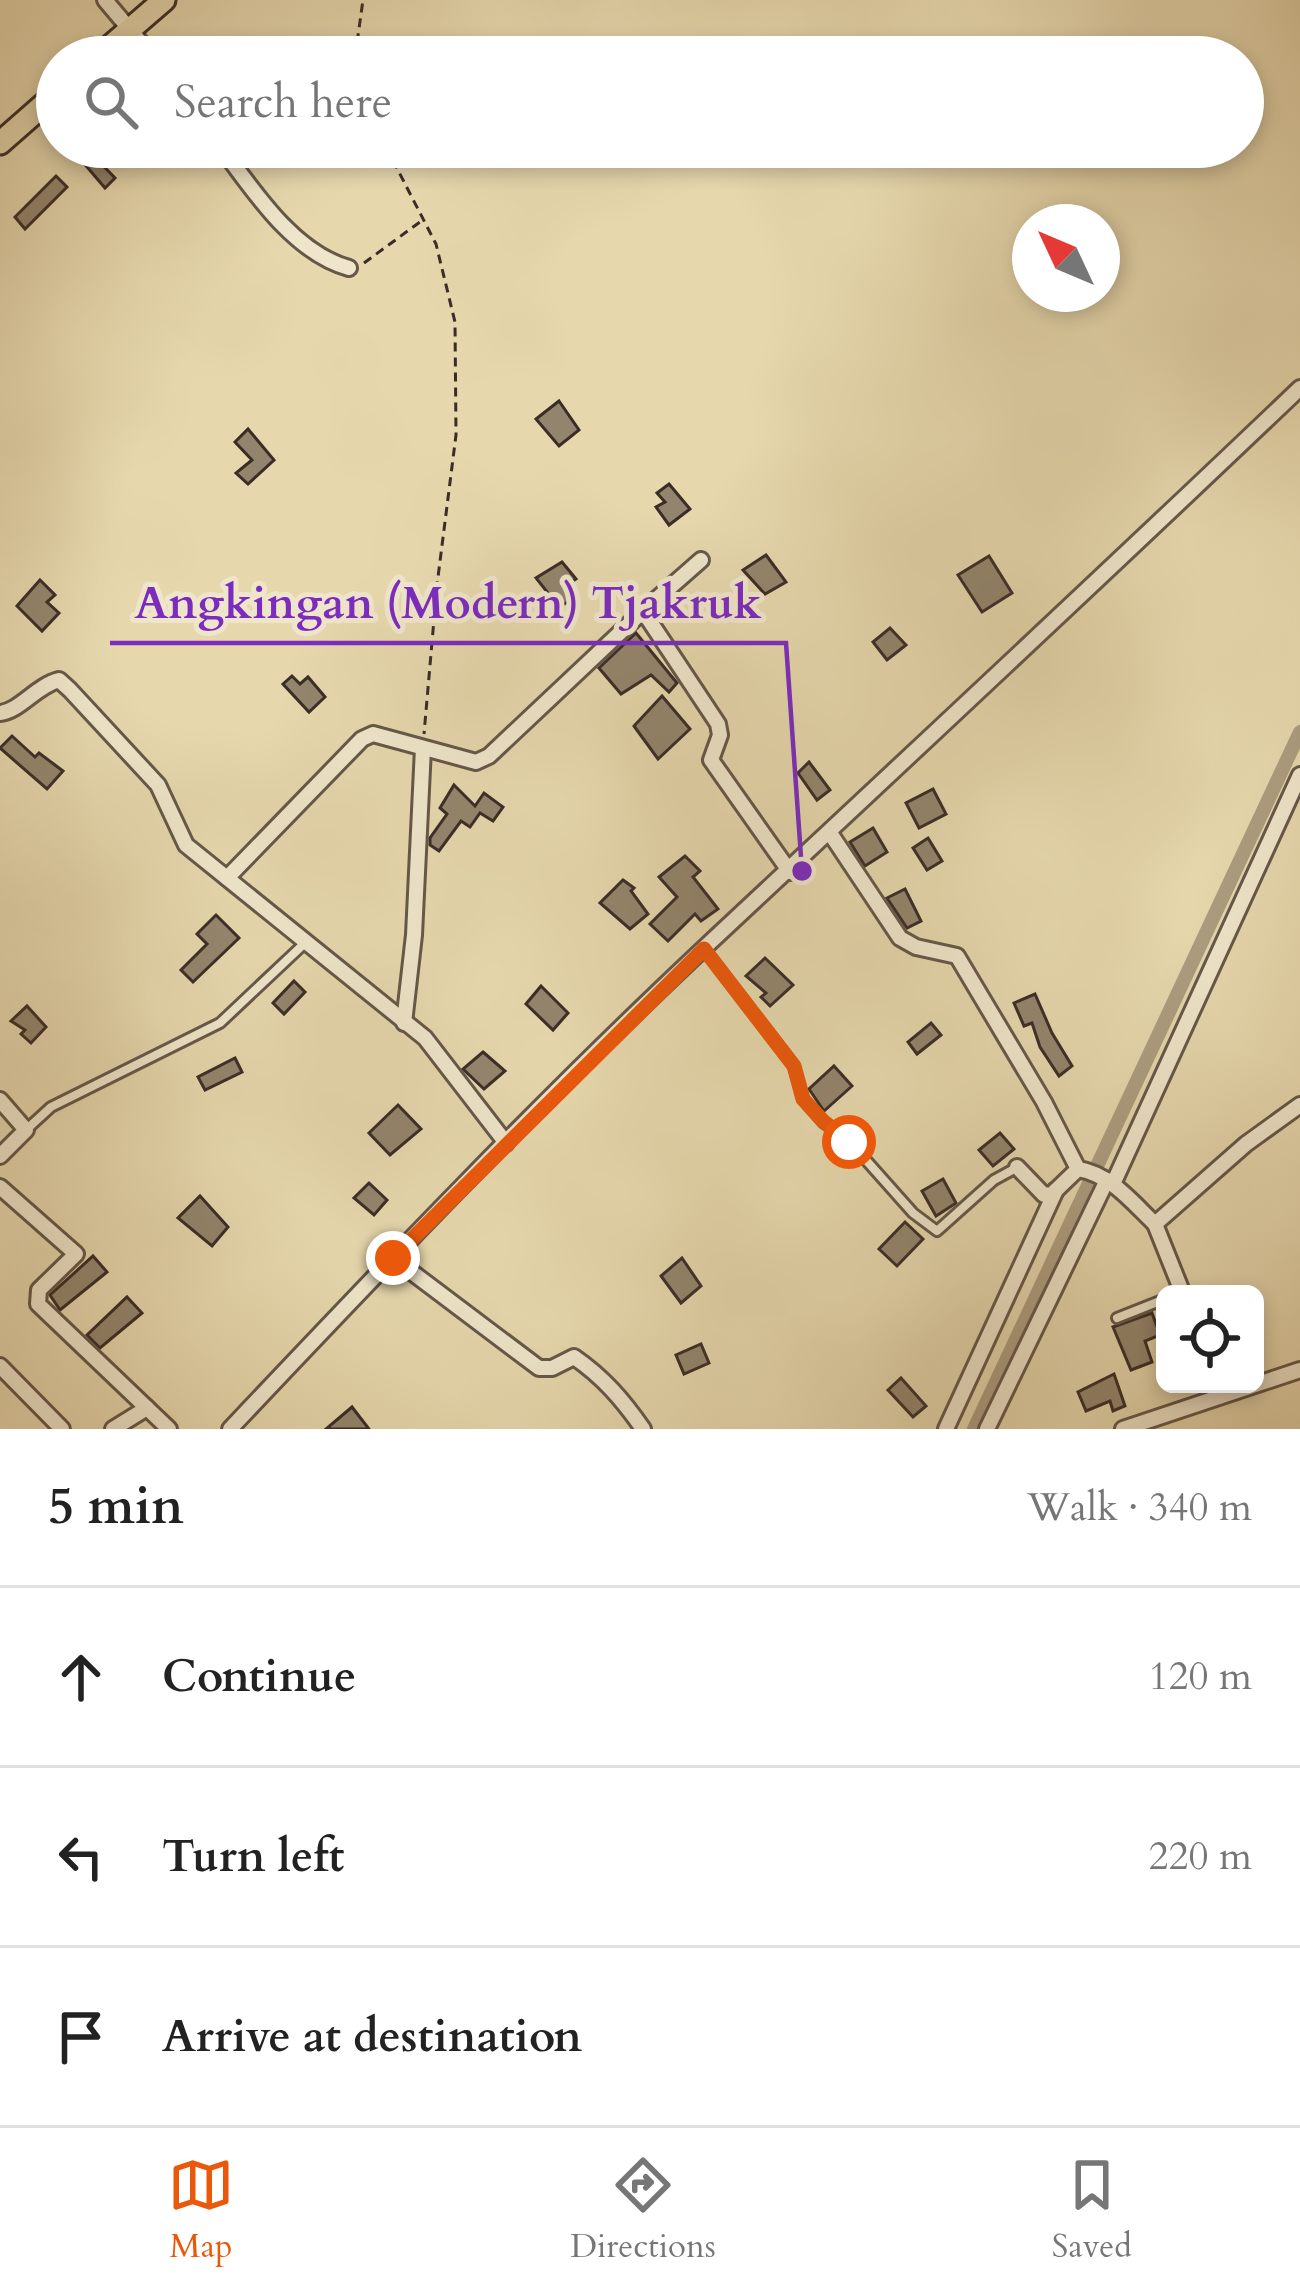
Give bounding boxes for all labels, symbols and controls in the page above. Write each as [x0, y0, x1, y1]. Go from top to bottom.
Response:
search box [36, 36, 1264, 168]
icon: search [78, 69, 144, 135]
text: Search here [174, 72, 392, 133]
north arrow [1012, 204, 1120, 312]
callout: Angkingan (Modern) Tjakruk [110, 562, 786, 643]
text: Angkingan (Modern) Tjakruk [134, 573, 762, 634]
route start [822, 1115, 876, 1169]
route end [366, 1231, 420, 1285]
map controls [1156, 1285, 1264, 1393]
button: locate [1156, 1285, 1264, 1393]
text: 5 min [48, 1472, 184, 1542]
text: Walk · 340 m [1027, 1481, 1252, 1534]
icon: ahead [48, 1644, 114, 1710]
text: Continue [162, 1646, 356, 1707]
text: 120 m [1149, 1650, 1252, 1703]
icon: left [48, 1824, 114, 1890]
text: Turn left [162, 1826, 344, 1887]
text: 220 m [1149, 1830, 1252, 1883]
icon: arrive [48, 2004, 114, 2070]
text: Arrive at destination [162, 2006, 582, 2067]
tab: Map [168, 2152, 234, 2269]
tab: Directions [570, 2152, 716, 2269]
tab: Saved [1052, 2152, 1132, 2269]

